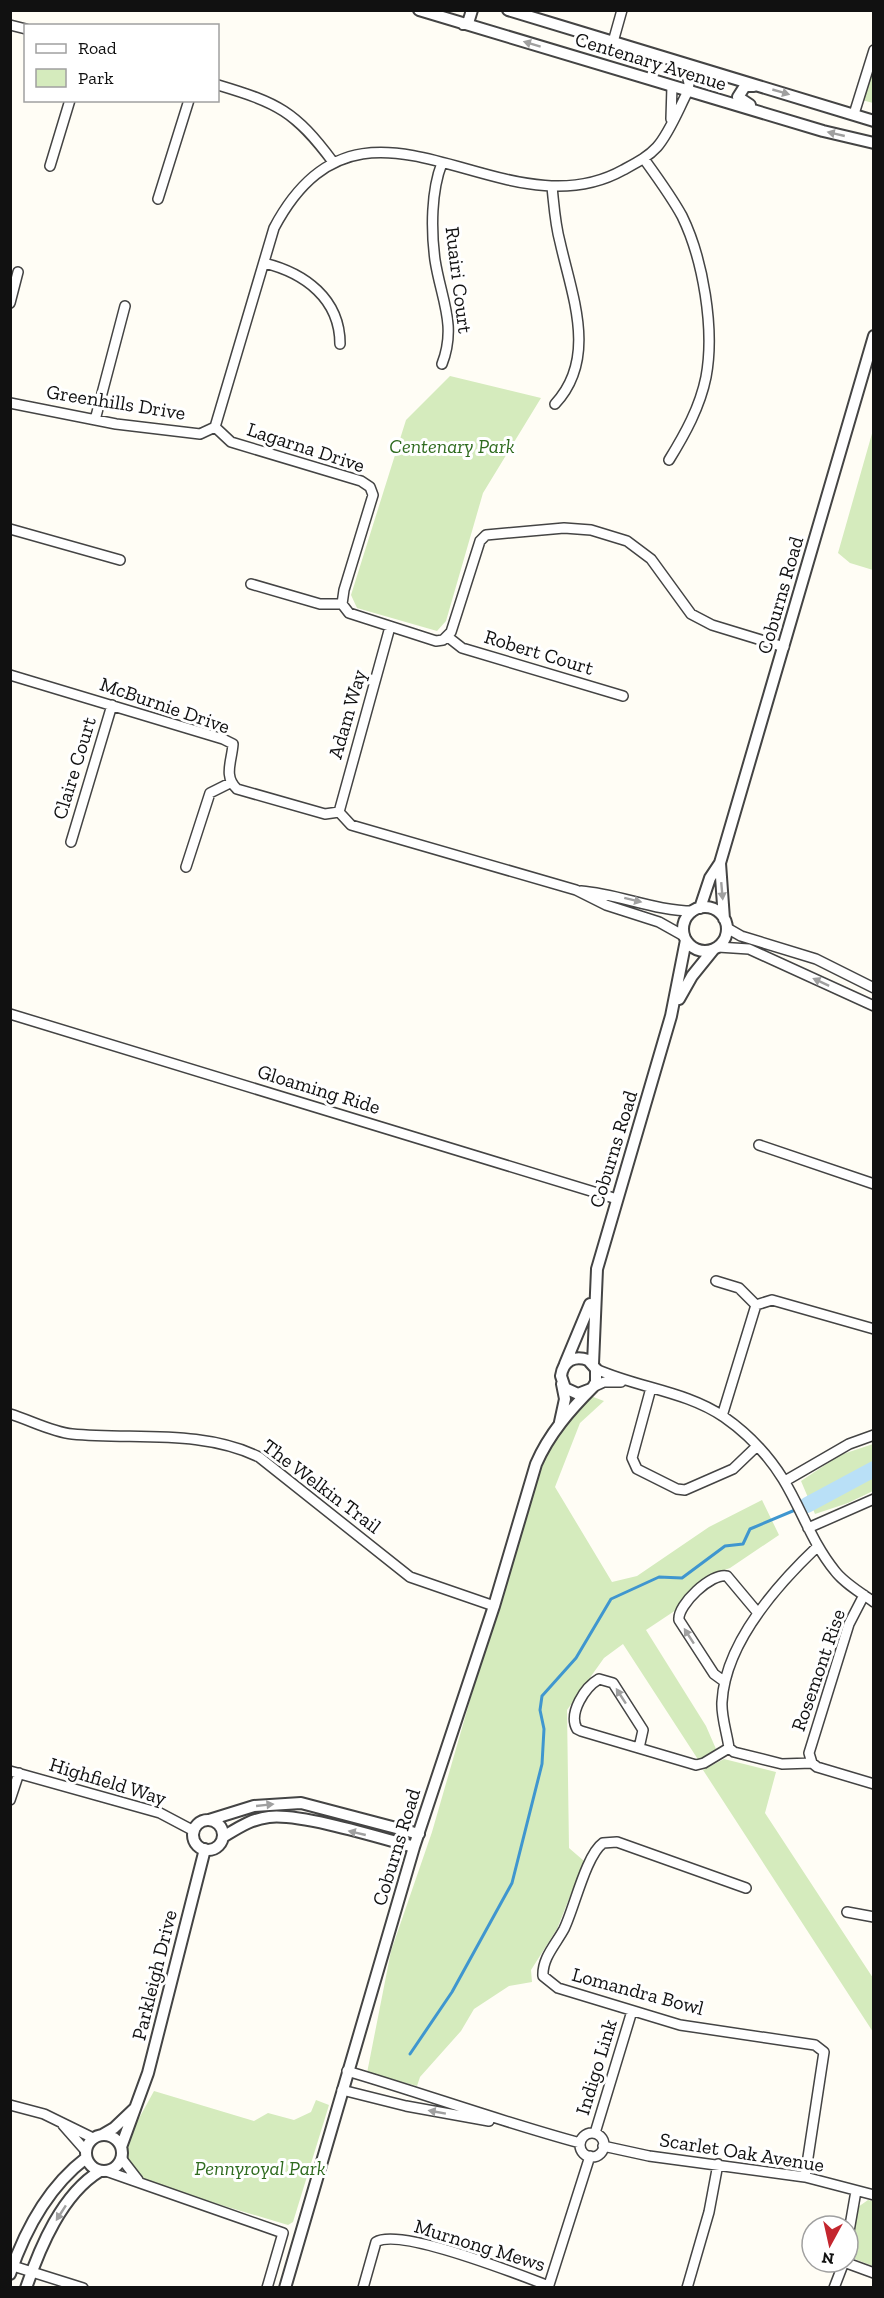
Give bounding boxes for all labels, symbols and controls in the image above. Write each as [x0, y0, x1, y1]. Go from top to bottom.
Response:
legend [24, 24, 219, 102]
street label: Centenary Avenue [572, 27, 730, 95]
text: Road [78, 37, 117, 59]
one-way arrow [523, 39, 541, 48]
text: Park [78, 67, 114, 89]
one-way arrow [772, 88, 790, 98]
one-way arrow [827, 129, 846, 139]
street label: Ruairi Court [441, 225, 478, 335]
street label: Greenhills Drive [45, 379, 187, 425]
street label: Lagarna Drive [244, 417, 368, 477]
park label: Centenary Park [389, 434, 515, 458]
street label: Coburns Road [752, 533, 808, 657]
street label: Robert Court [481, 624, 597, 680]
street label: Adam Way [323, 666, 371, 761]
street label: McBurnie Drive [97, 672, 233, 738]
street label: Claire Court [47, 713, 101, 822]
one-way arrow [717, 881, 726, 900]
one-way arrow [624, 895, 642, 905]
one-way arrow [812, 977, 829, 986]
street label: Gloaming Ride [255, 1059, 383, 1119]
street label: Coburns Road [584, 1088, 642, 1210]
street label: The Welkin Trail [258, 1434, 386, 1538]
street label: Rosemont Rise [786, 1606, 850, 1734]
one-way arrow [684, 1628, 695, 1644]
one-way arrow [616, 1688, 627, 1704]
street label: Highfield Way [47, 1752, 170, 1810]
street label: Coburns Road [367, 1786, 425, 1908]
one-way arrow [256, 1800, 275, 1810]
one-way arrow [348, 1828, 367, 1837]
street label: Parkleigh Drive [126, 1907, 182, 2043]
street label: Lomandra Bowl [569, 1962, 707, 2020]
street label: Indigo Link [570, 2016, 622, 2118]
one-way arrow [427, 2107, 446, 2116]
street label: Scarlet Oak Avenue [658, 2127, 826, 2177]
park label: Pennyroyal Park [194, 2156, 326, 2180]
one-way arrow [56, 2205, 67, 2222]
street label: Murnong Mews [412, 2214, 548, 2276]
north arrow [800, 2214, 860, 2274]
text: N [821, 2248, 835, 2269]

